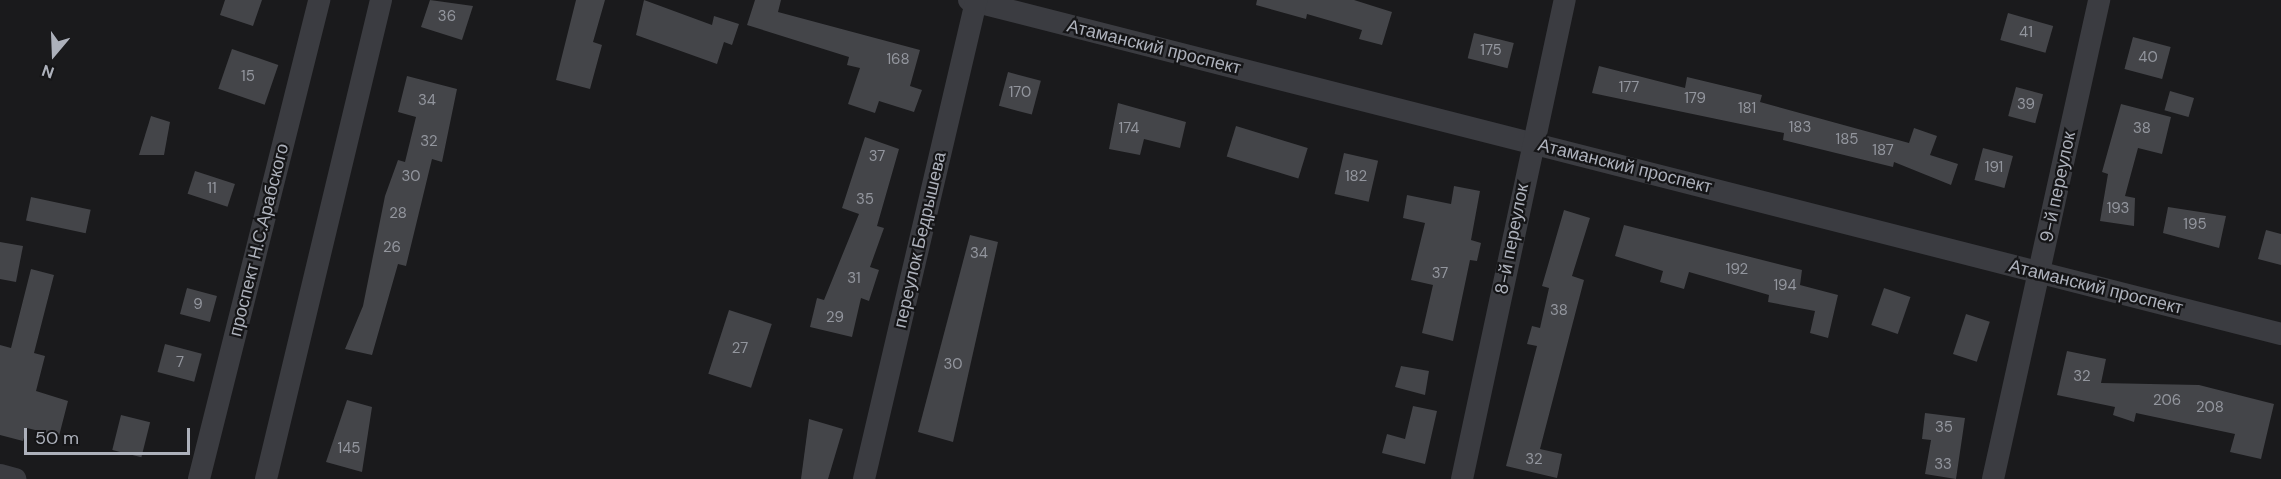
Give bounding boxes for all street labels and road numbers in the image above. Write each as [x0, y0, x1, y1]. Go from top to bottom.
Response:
street label: Атаманский проспект [1065, 15, 1243, 79]
street label: 9-й переулок [2036, 130, 2080, 244]
street label: Атаманский проспект [1536, 134, 1714, 198]
street label: проспект Н.С.Арабского [225, 141, 293, 339]
street label: переулок Бедрышева [889, 150, 951, 330]
street label: 8-й переулок [1491, 182, 1533, 296]
street label: Атаманский проспект [2007, 255, 2185, 319]

